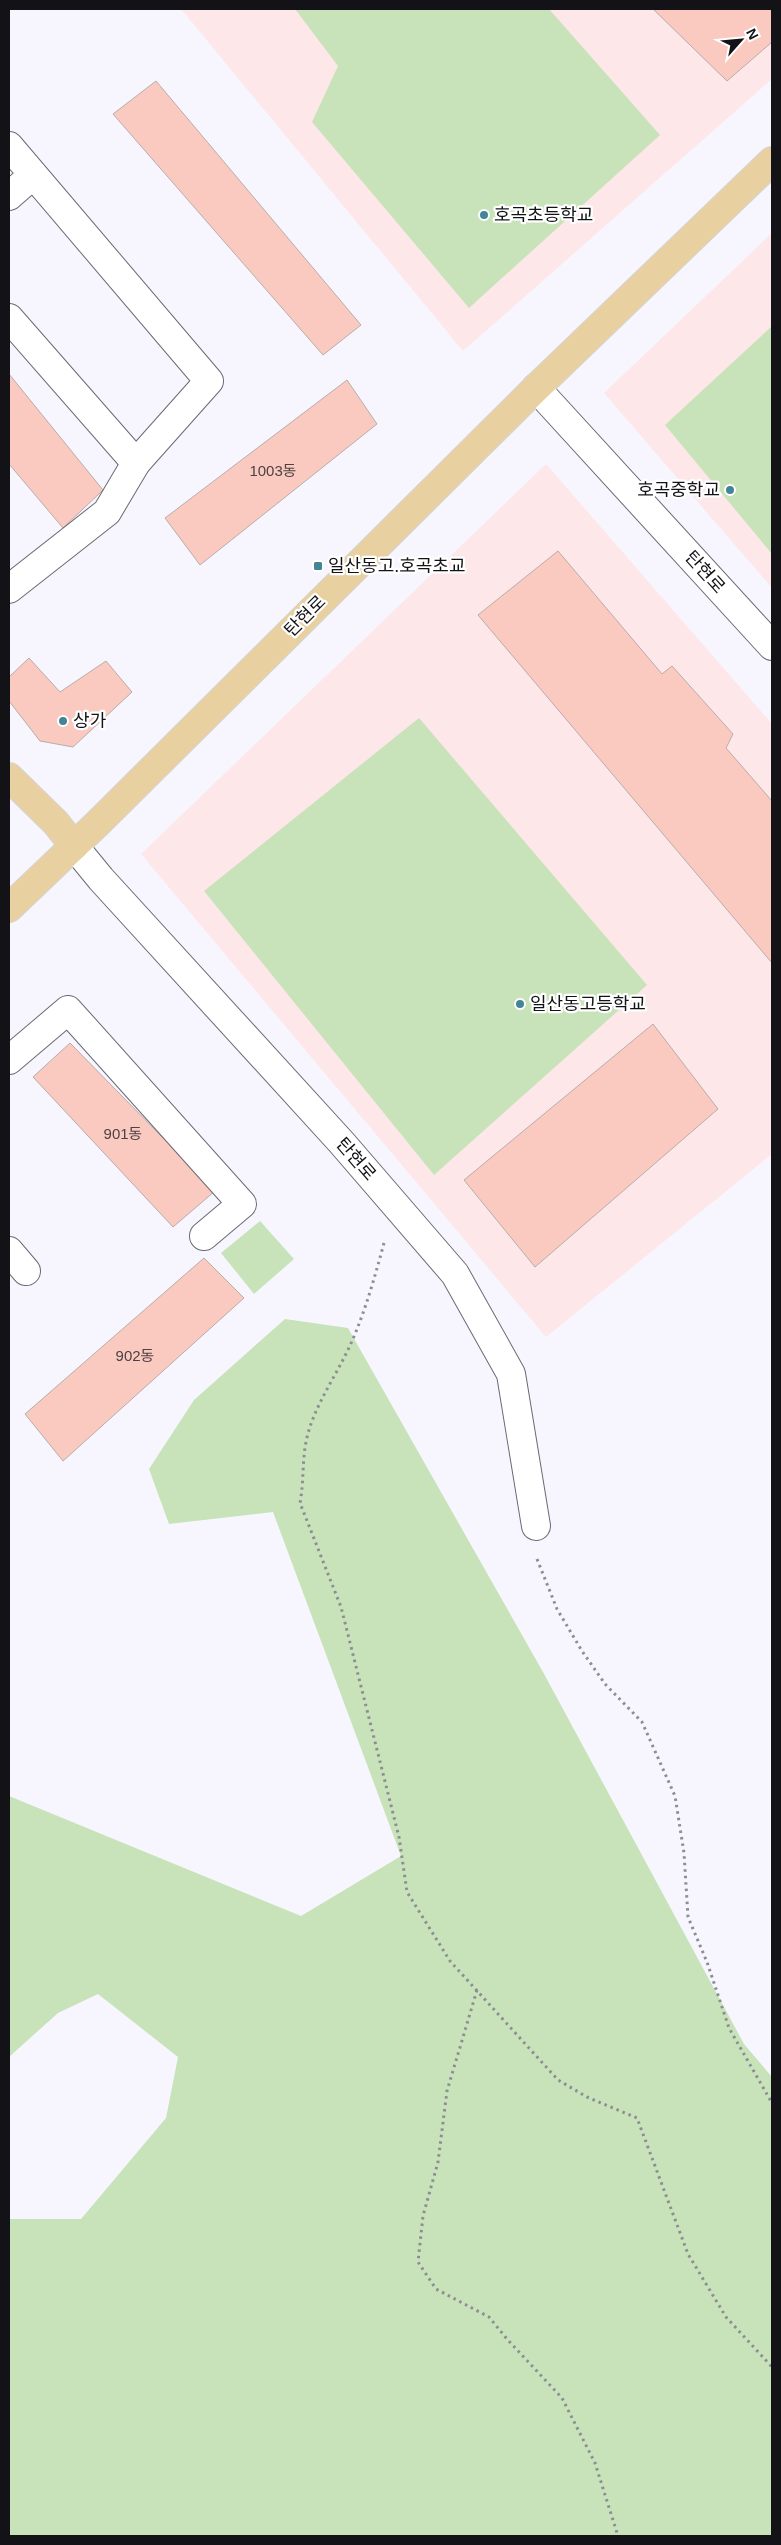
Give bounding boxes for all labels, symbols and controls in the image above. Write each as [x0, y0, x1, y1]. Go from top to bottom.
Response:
north arrow [716, 15, 766, 65]
text: N [743, 26, 762, 42]
place label: 호곡초등학교 [494, 205, 593, 225]
marker: 호곡초등학교 [478, 209, 490, 221]
house number: 1003동 [249, 462, 297, 479]
place label: 호곡중학교 [637, 480, 720, 500]
marker: 호곡중학교 [724, 484, 736, 496]
street label: 탄현로 [681, 547, 729, 597]
place label: 일산동고.호곡초교 [328, 556, 465, 576]
marker: 일산동고.호곡초교 [312, 560, 324, 572]
street label: 탄현로 [280, 591, 330, 641]
place label: 상가 [73, 711, 107, 731]
marker: 상가 [57, 715, 69, 727]
place label: 일산동고등학교 [530, 994, 646, 1014]
marker: 일산동고등학교 [514, 998, 526, 1010]
house number: 901동 [104, 1125, 142, 1142]
street label: 탄현로 [332, 1134, 380, 1184]
house number: 902동 [116, 1347, 154, 1364]

